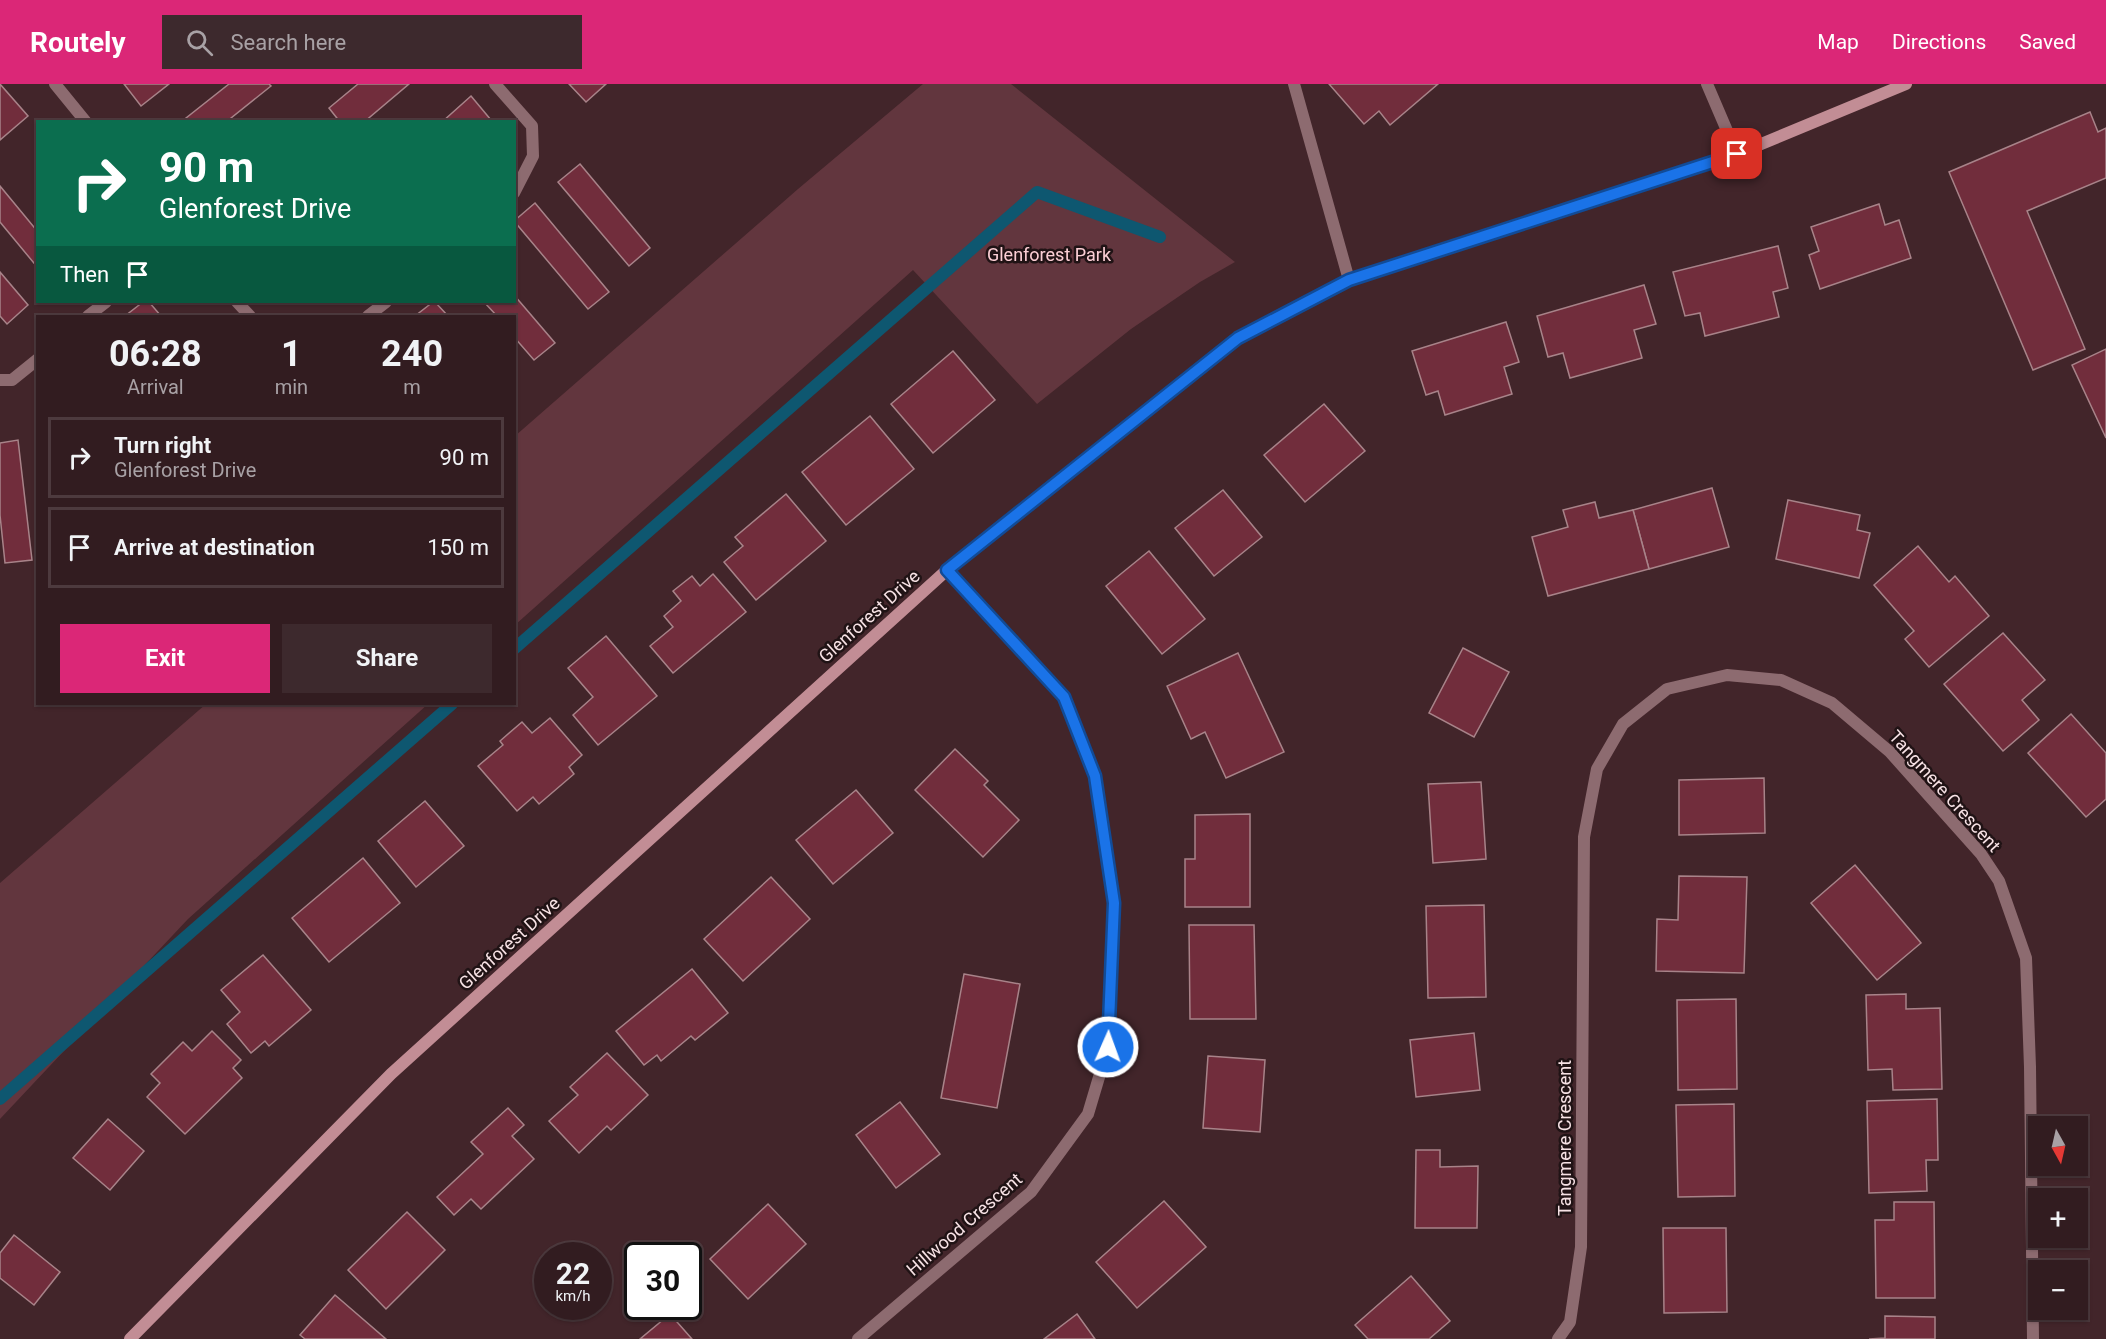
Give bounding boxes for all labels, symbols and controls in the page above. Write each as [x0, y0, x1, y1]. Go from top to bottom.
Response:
search box [162, 15, 582, 69]
text: Routely [30, 26, 126, 59]
icon: search [183, 26, 216, 59]
text: Search here [231, 30, 346, 55]
text: Map [1817, 30, 1859, 54]
text: Directions [1892, 30, 1986, 54]
text: Saved [2019, 30, 2076, 54]
pin [1711, 128, 1762, 179]
icon: arrive [1720, 137, 1753, 170]
text: 90 m [159, 143, 254, 192]
icon: right [60, 144, 138, 222]
text: Glenforest Drive [159, 193, 351, 225]
park label: Glenforest Park [987, 244, 1112, 265]
icon: arrive [121, 258, 154, 291]
text: Then [60, 262, 109, 287]
text: 06:28 [109, 333, 202, 375]
text: 1 [281, 333, 302, 375]
text: 240 [381, 333, 443, 375]
text: Arrival [127, 375, 184, 399]
text: min [275, 375, 308, 399]
text: m [403, 375, 421, 399]
text: Turn right [114, 433, 211, 458]
icon: right [63, 441, 96, 474]
text: 90 m [440, 445, 489, 470]
text: Glenforest Drive [114, 458, 256, 482]
icon: arrive [63, 531, 96, 564]
text: Arrive at destination [114, 535, 315, 560]
text: 150 m [427, 535, 489, 560]
street label: Glenforest Drive [814, 565, 924, 667]
button: Exit [60, 624, 270, 693]
button: Share [282, 624, 492, 693]
street label: Tangmere Crescent [1885, 726, 2005, 856]
street label: Glenforest Drive [454, 892, 564, 994]
position arrow [1076, 1015, 1140, 1079]
street label: Tangmere Crescent [1554, 1060, 1575, 1216]
north arrow [2028, 1116, 2088, 1176]
map controls [2028, 1116, 2088, 1320]
street label: Hillwood Crescent [902, 1168, 1026, 1280]
button: + [2028, 1188, 2088, 1248]
speed limit sign: 30 [624, 1242, 702, 1320]
text: 22 [556, 1256, 590, 1291]
button: − [2028, 1260, 2088, 1320]
text: km/h [555, 1287, 591, 1305]

